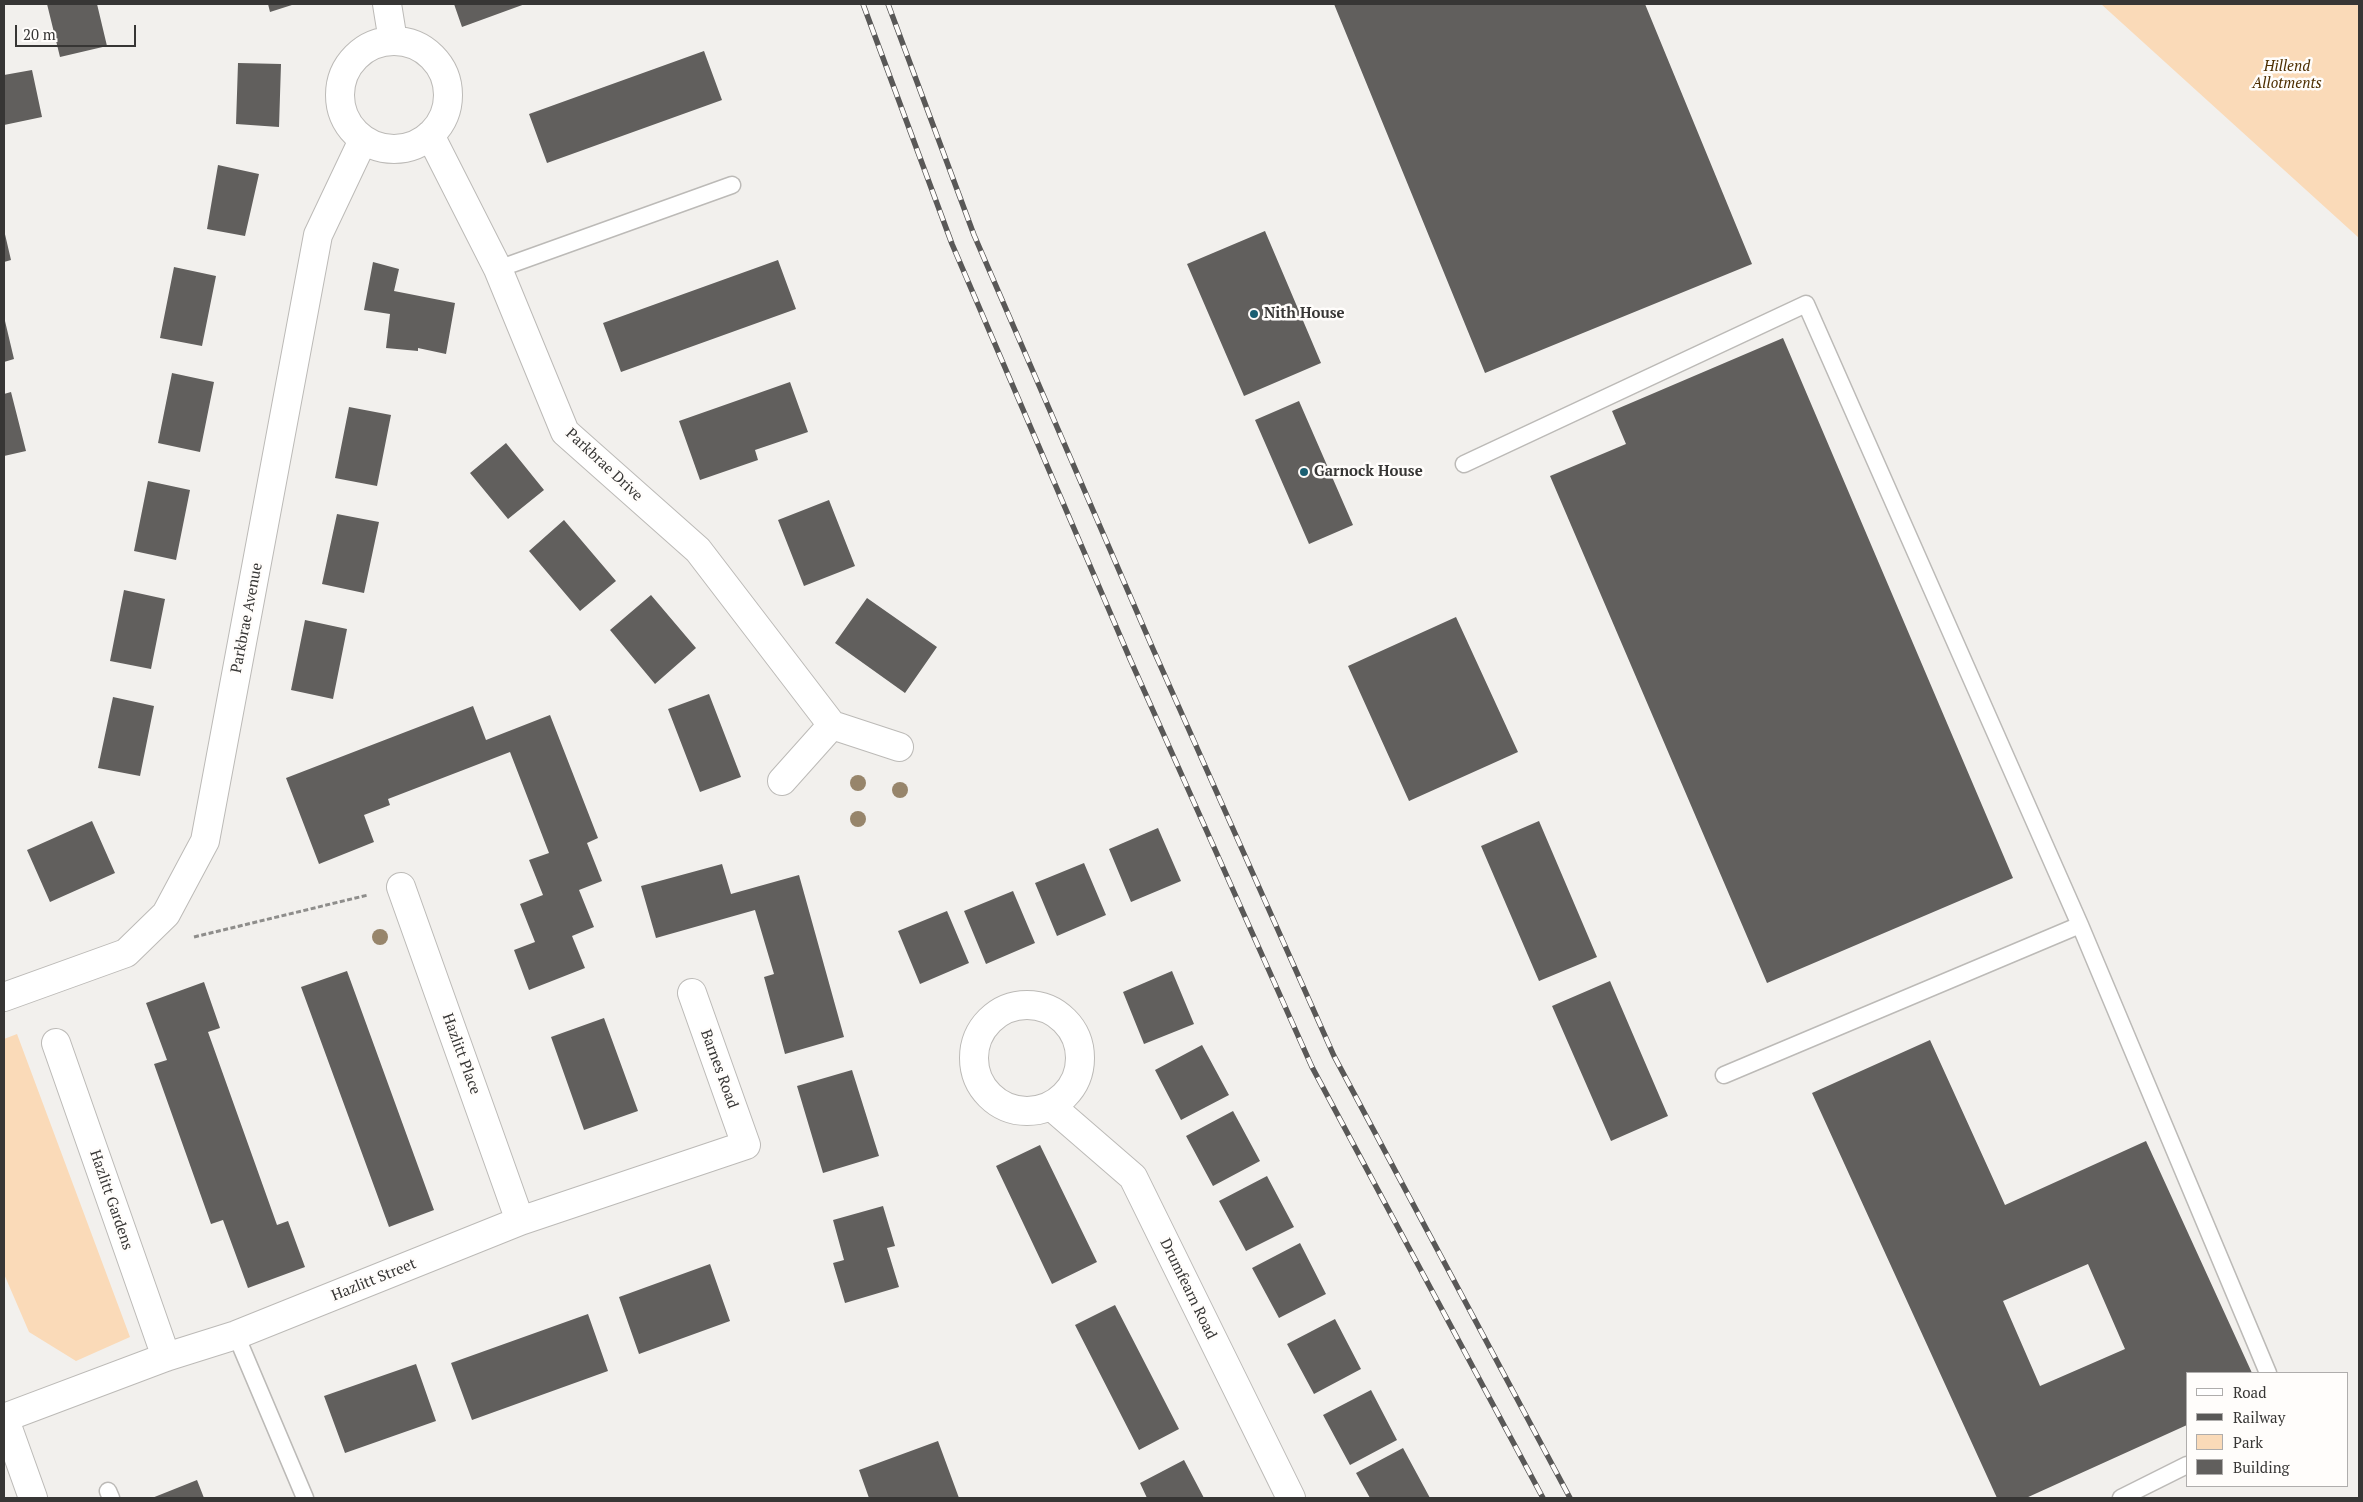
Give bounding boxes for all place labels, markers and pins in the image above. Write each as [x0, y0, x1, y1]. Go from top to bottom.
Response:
place label: Nith House [1264, 305, 1345, 323]
marker: Nith House [1248, 308, 1260, 320]
place label: Garnock House [1314, 463, 1423, 481]
marker: Garnock House [1298, 466, 1310, 478]

